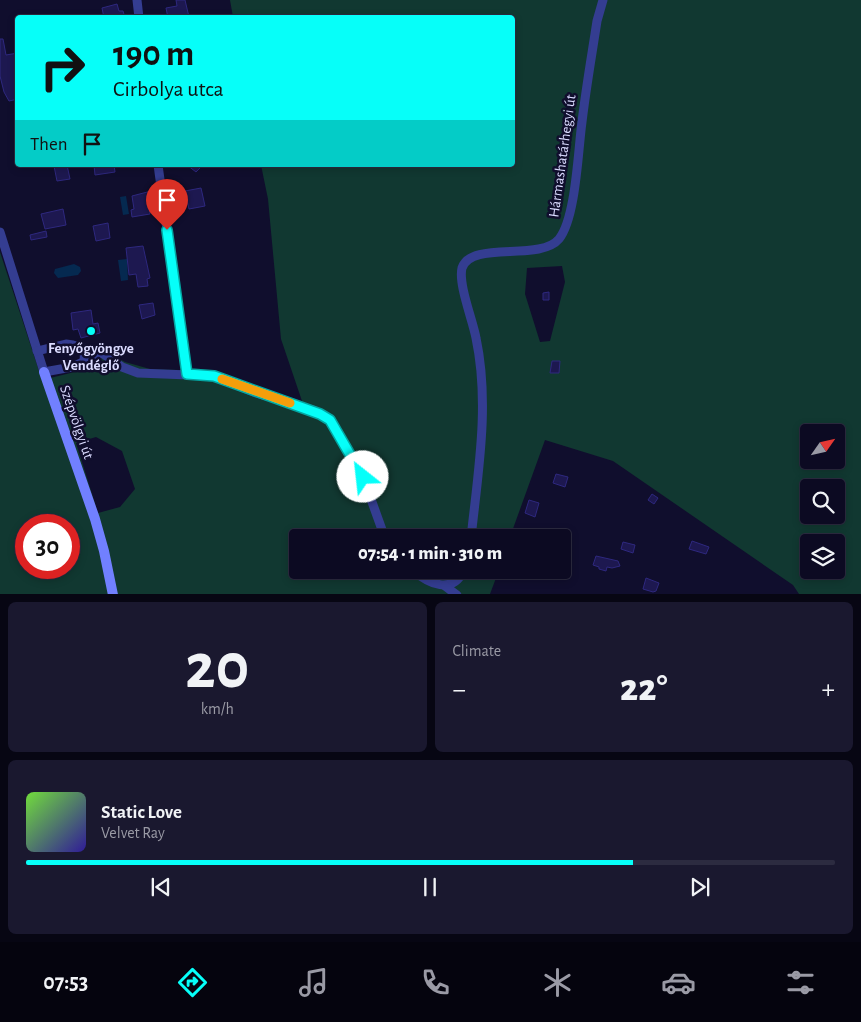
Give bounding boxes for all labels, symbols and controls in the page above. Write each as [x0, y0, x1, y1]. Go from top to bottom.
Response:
icon: right [30, 35, 95, 100]
text: 190 m [113, 37, 194, 72]
text: Cirbolya utca [113, 78, 224, 100]
street label: Hármashatárhegyi út [546, 93, 579, 219]
icon: arrive [78, 130, 106, 158]
text: Then [30, 135, 68, 154]
pin [146, 179, 188, 230]
icon: arrive [153, 186, 181, 214]
marker: Fenyőgyöngye Vendéglő [85, 325, 97, 337]
place label: Fenyőgyöngye Vendéglő [48, 341, 134, 373]
street label: Szépvölgyi út [57, 383, 96, 461]
north arrow [800, 424, 845, 469]
map controls [800, 424, 845, 579]
position arrow [336, 450, 388, 502]
button: search [800, 479, 845, 524]
speed limit sign: 30 [15, 514, 80, 579]
button: layers [800, 534, 845, 579]
text: 07:54 · 1 min · 310 m [358, 544, 502, 563]
text: 20 [185, 635, 249, 700]
text: Climate [453, 643, 501, 659]
text: 22° [620, 670, 668, 708]
text: − [453, 676, 466, 704]
text: + [822, 676, 835, 704]
text: km/h [201, 701, 234, 717]
text: Static Love [101, 803, 182, 822]
text: Velvet Ray [101, 825, 165, 841]
icon: previous [147, 873, 175, 901]
icon: pause [416, 873, 444, 901]
icon: next [686, 873, 714, 901]
icon: directions [175, 965, 210, 1000]
icon: music [296, 965, 331, 1000]
icon: phone [418, 965, 453, 1000]
icon: climate [540, 965, 575, 1000]
icon: car [661, 965, 696, 1000]
icon: filters [783, 965, 818, 1000]
text: 07:53 [43, 971, 88, 993]

